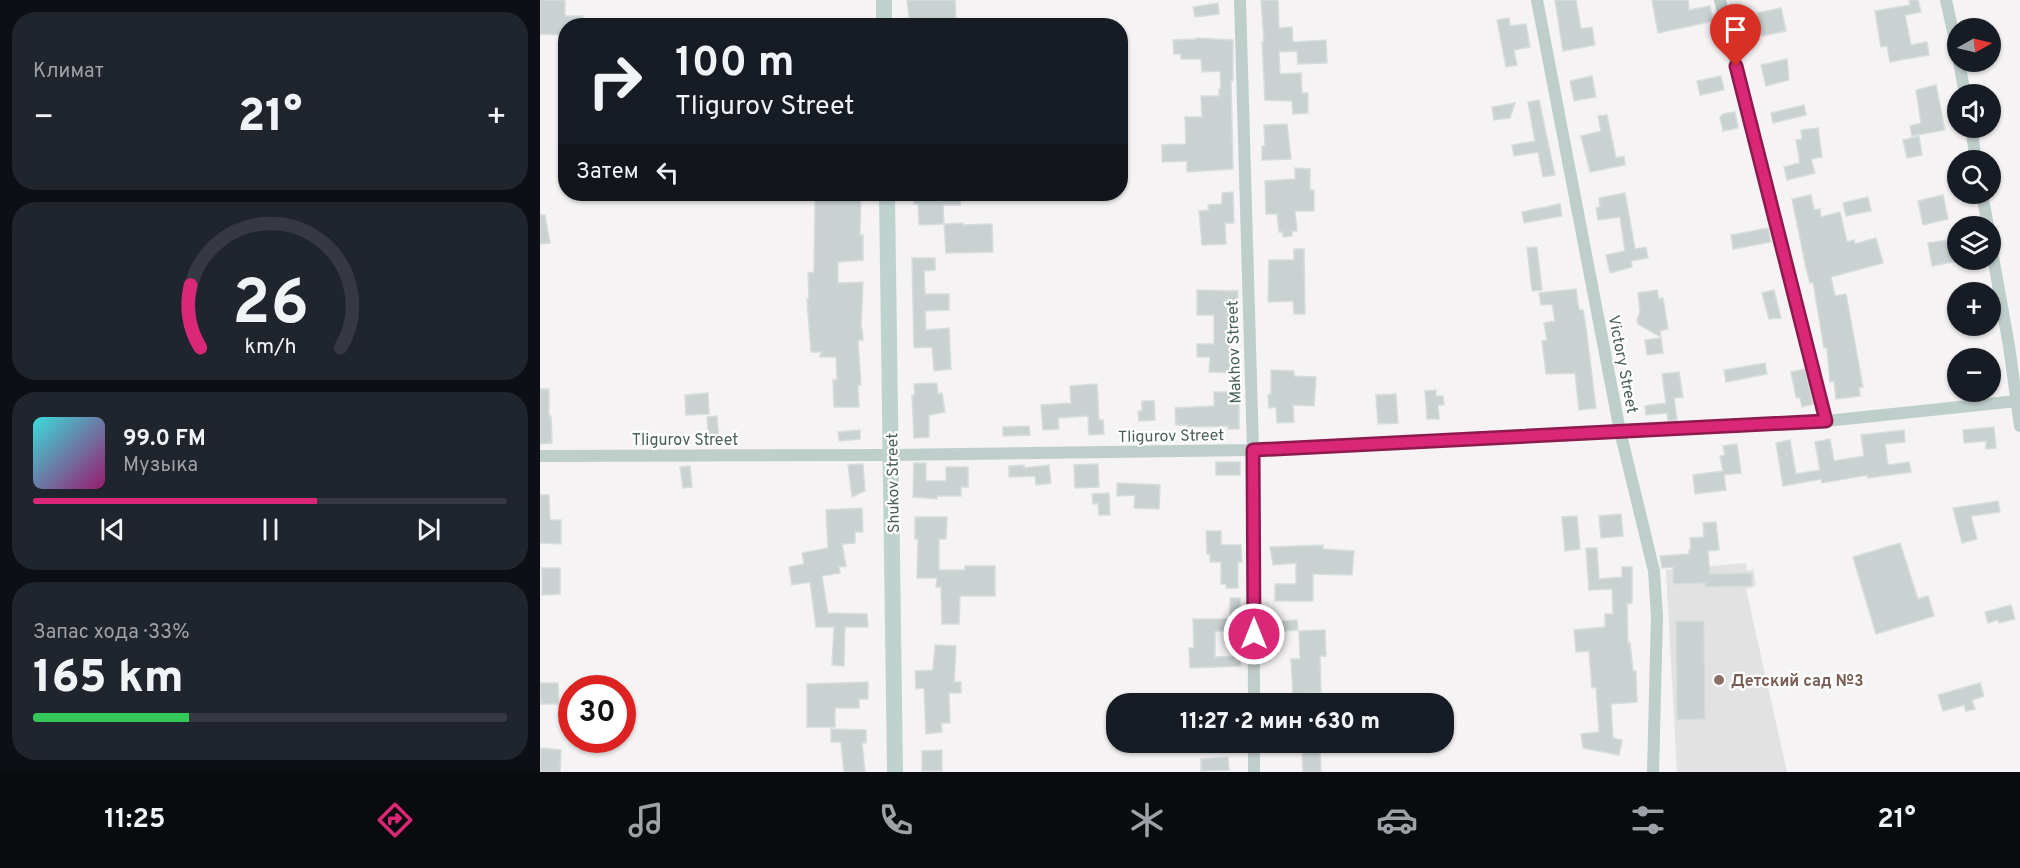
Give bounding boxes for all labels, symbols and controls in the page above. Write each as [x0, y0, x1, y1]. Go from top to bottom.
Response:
pin [1710, 4, 1761, 66]
icon: arrive [1719, 13, 1752, 46]
north arrow [1947, 18, 2001, 72]
map controls [1947, 18, 2001, 402]
text: 100 m [675, 38, 794, 91]
icon: right [576, 42, 654, 120]
text: Климат [33, 59, 104, 85]
button: sound [1947, 84, 2001, 138]
text: 21° [238, 90, 302, 147]
text: Tligurov Street [675, 90, 855, 124]
text: − [33, 98, 54, 140]
text: + [486, 98, 507, 140]
button: search [1947, 150, 2001, 204]
icon: left [651, 156, 684, 189]
text: Затем [576, 159, 639, 186]
button: layers [1947, 216, 2001, 270]
text: 26 [232, 267, 308, 346]
button: + [1947, 282, 2001, 336]
street label: Makhov Street [1223, 300, 1247, 404]
street label: Victory Street [1603, 314, 1641, 415]
text: km/h [244, 334, 296, 361]
button: − [1947, 348, 2001, 402]
text: 99.0 FM [123, 426, 206, 453]
street label: Tligurov Street [1118, 426, 1224, 448]
street label: Tligurov Street [632, 431, 738, 451]
street label: Shukov Street [883, 433, 905, 533]
text: Музыка [123, 453, 198, 479]
icon: previous [96, 513, 129, 546]
icon: pause [254, 513, 287, 546]
icon: next [412, 513, 445, 546]
position arrow [1222, 602, 1286, 666]
text: Запас хода · 33% [33, 620, 190, 646]
text: 165 km [33, 651, 184, 708]
place label: Детский сад №3 [1731, 672, 1864, 692]
marker: Детский сад №3 [1712, 673, 1726, 687]
speed limit sign: 30 [558, 675, 636, 753]
text: 11:27 · 2 мин · 630 m [1180, 709, 1380, 736]
icon: directions [374, 799, 416, 841]
icon: music [625, 799, 667, 841]
icon: phone [875, 799, 917, 841]
icon: climate [1126, 799, 1168, 841]
icon: car [1376, 799, 1418, 841]
icon: filters [1627, 799, 1669, 841]
text: 11:25 [104, 803, 165, 837]
text: 21° [1877, 803, 1916, 837]

